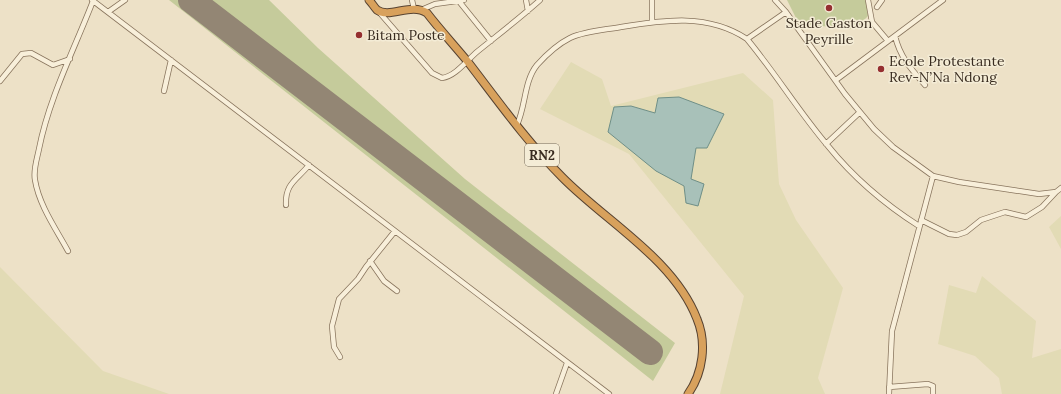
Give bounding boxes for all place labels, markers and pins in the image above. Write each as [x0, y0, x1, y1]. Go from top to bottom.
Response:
marker: Stade Gaston Peyrille [824, 3, 834, 13]
place label: Stade Gaston Peyrille [786, 14, 873, 48]
place label: Bitam Poste [367, 26, 445, 44]
marker: Bitam Poste [354, 30, 364, 40]
place label: Ecole Protestante Rev-N’Na Ndong [889, 52, 1005, 86]
marker: Ecole Protestante Rev-N’Na Ndong [876, 64, 886, 74]

